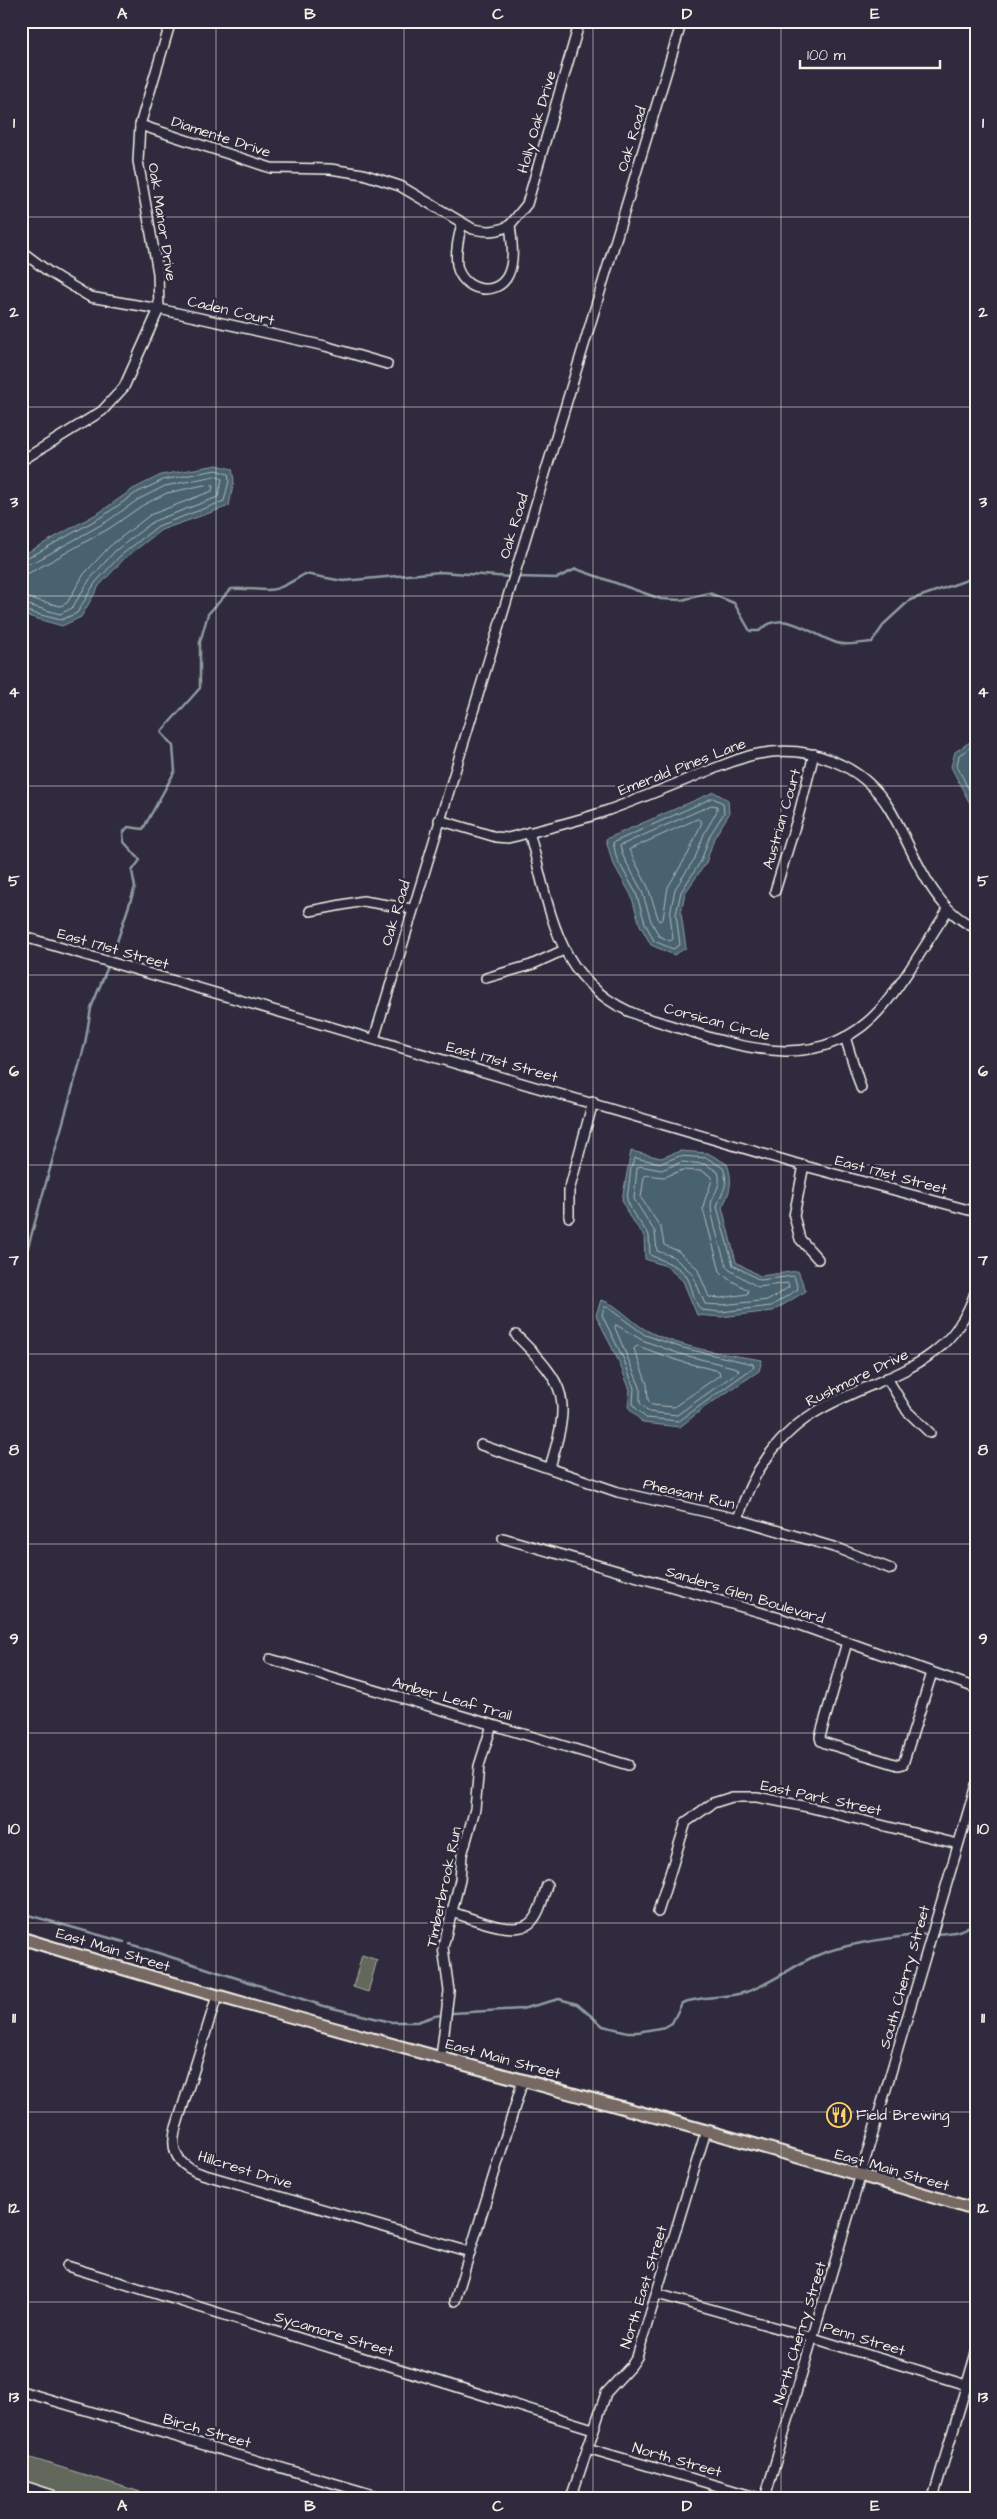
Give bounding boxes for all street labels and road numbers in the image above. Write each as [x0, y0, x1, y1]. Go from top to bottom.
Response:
street label: Holly Oak Drive [512, 68, 563, 176]
street label: Oak Road [612, 103, 652, 174]
street label: Diamente Drive [169, 111, 273, 163]
street label: Oak Manor Drive [142, 161, 182, 283]
street label: Caden Court [185, 291, 277, 331]
street label: Oak Road [494, 490, 534, 561]
street label: Emerald Pines Lane [615, 733, 749, 801]
street label: Austrian Court [758, 766, 806, 872]
street label: Oak Road [376, 877, 416, 948]
street label: East 171st Street [55, 923, 171, 975]
street label: Corsican Circle [662, 998, 772, 1046]
street label: East 171st Street [444, 1036, 560, 1088]
street label: East 171st Street [833, 1150, 949, 1200]
street label: Rushmore Drive [802, 1344, 912, 1412]
street label: Pheasant Run [641, 1473, 737, 1515]
street label: Sanders Glen Boulevard [663, 1561, 827, 1629]
street label: Amber Leaf Trail [390, 1672, 514, 1726]
street label: East Park Street [759, 1775, 883, 1821]
street label: Timberbrook Run [421, 1824, 467, 1949]
street label: South Cherry Street [874, 1903, 937, 2052]
street label: East Main Street [53, 1923, 173, 1977]
street label: East Main Street [443, 2034, 563, 2084]
street label: East Main Street [832, 2144, 952, 2196]
street label: Hillcrest Drive [195, 2146, 295, 2194]
street label: North East Street [615, 2223, 673, 2351]
street label: North Cherry Street [768, 2259, 833, 2408]
street label: Sycamore Street [271, 2306, 396, 2363]
street label: Penn Street [820, 2317, 908, 2361]
street label: Birch Street [161, 2408, 253, 2454]
street label: North Street [630, 2437, 724, 2483]

